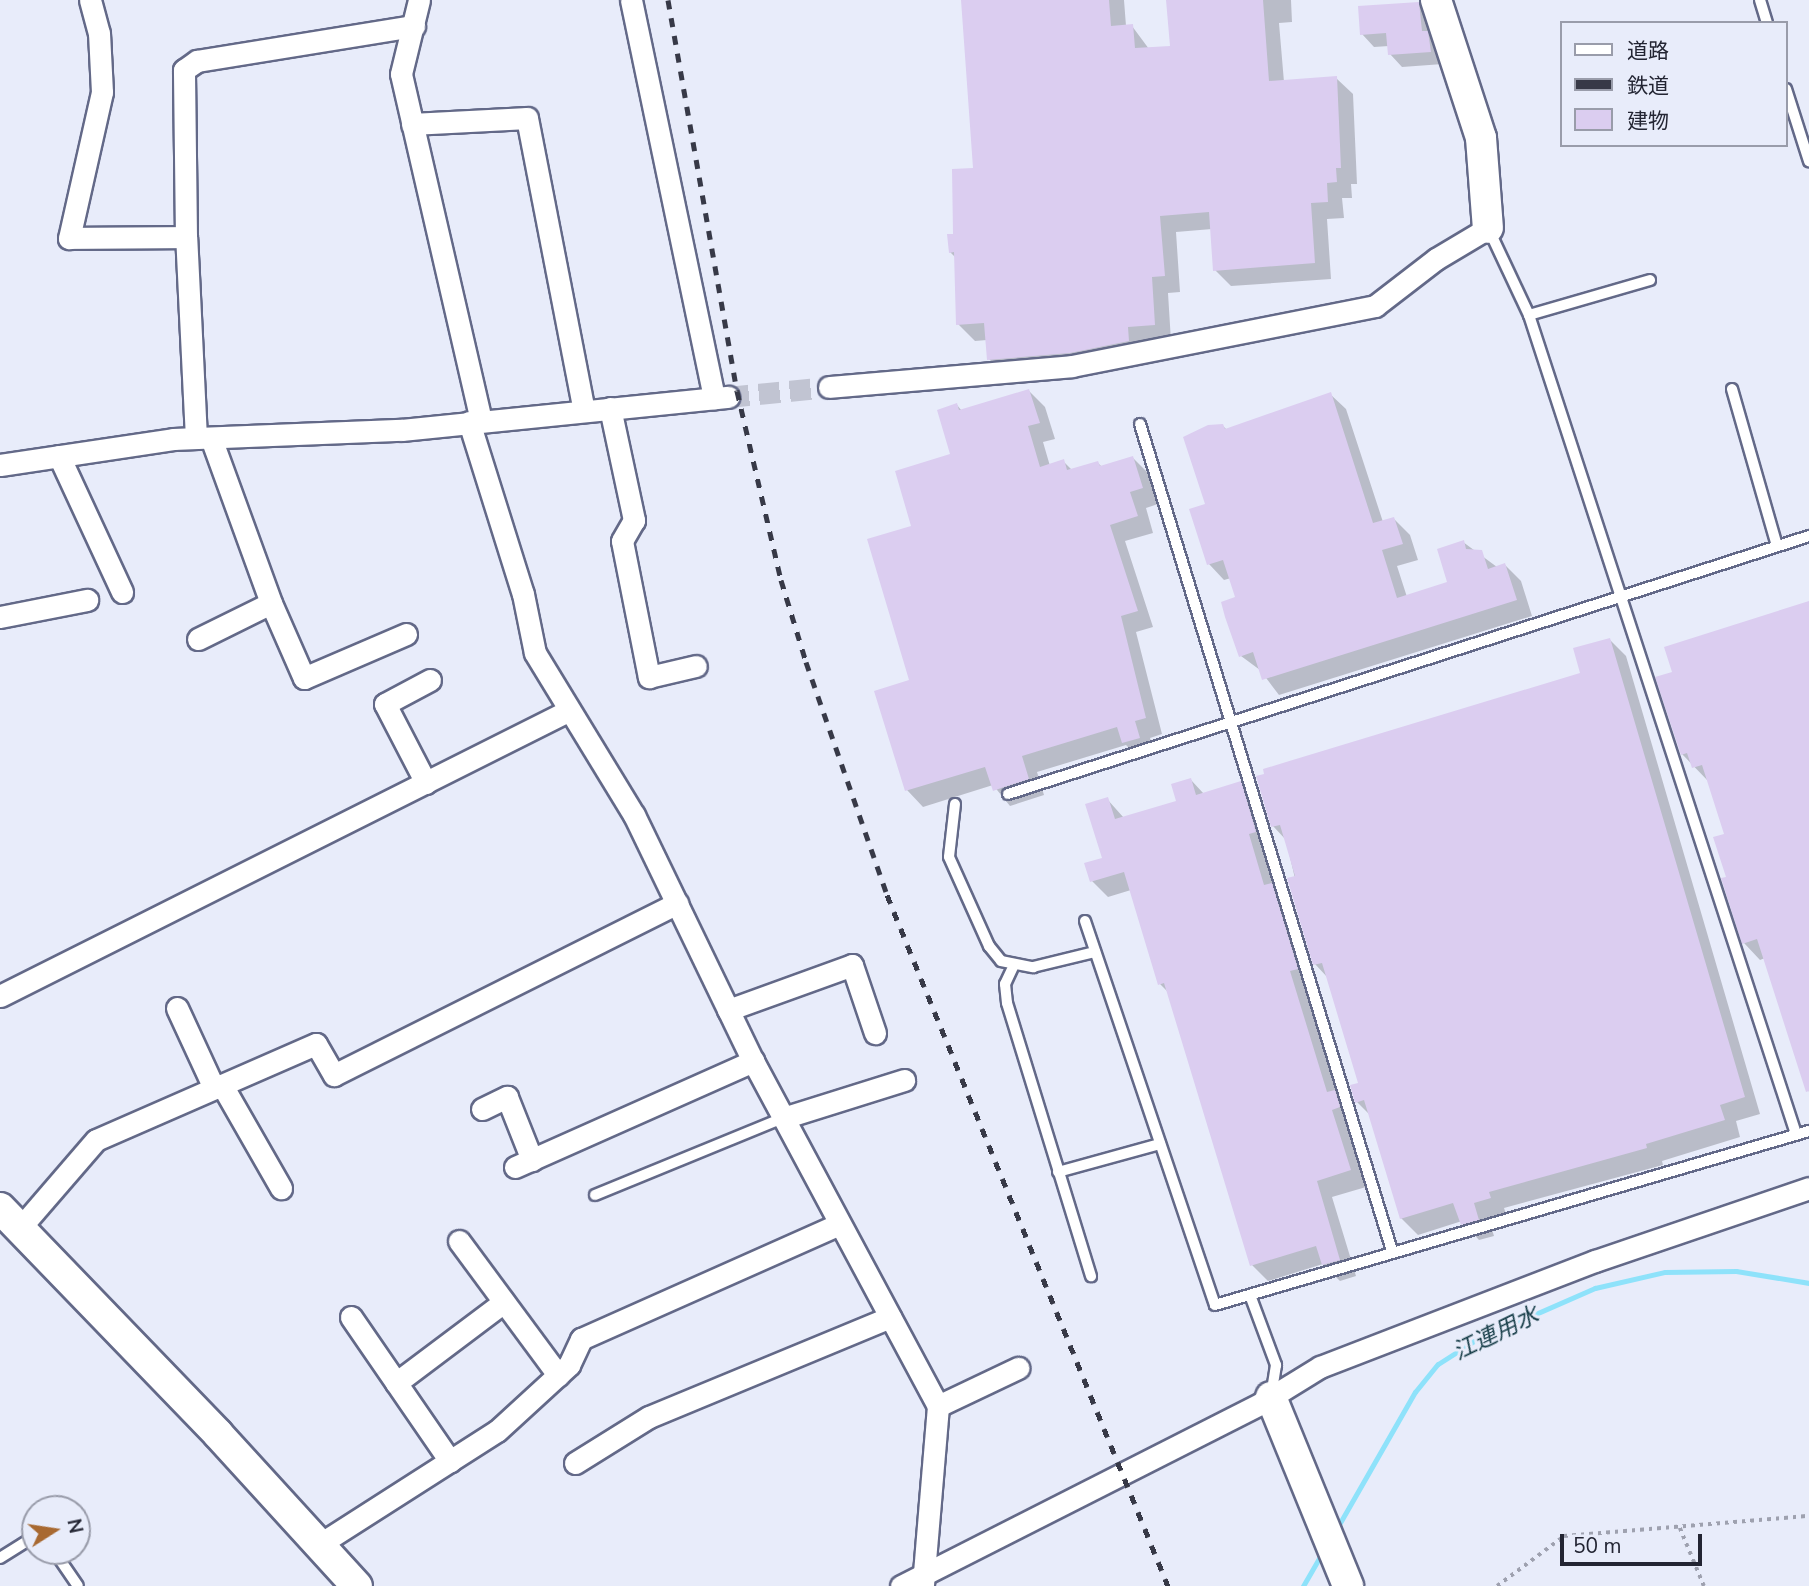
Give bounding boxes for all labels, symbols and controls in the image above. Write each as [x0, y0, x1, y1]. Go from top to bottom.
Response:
legend [1560, 21, 1788, 147]
text: 道路 [1627, 37, 1669, 65]
text: 鉄道 [1627, 72, 1669, 100]
text: 建物 [1627, 107, 1669, 135]
water label: 江連用水 [1449, 1301, 1543, 1367]
north arrow [21, 1495, 91, 1565]
text: N [60, 1516, 89, 1536]
scale bar [1564, 1520, 1706, 1564]
text: 50 m [1573, 1532, 1622, 1560]

